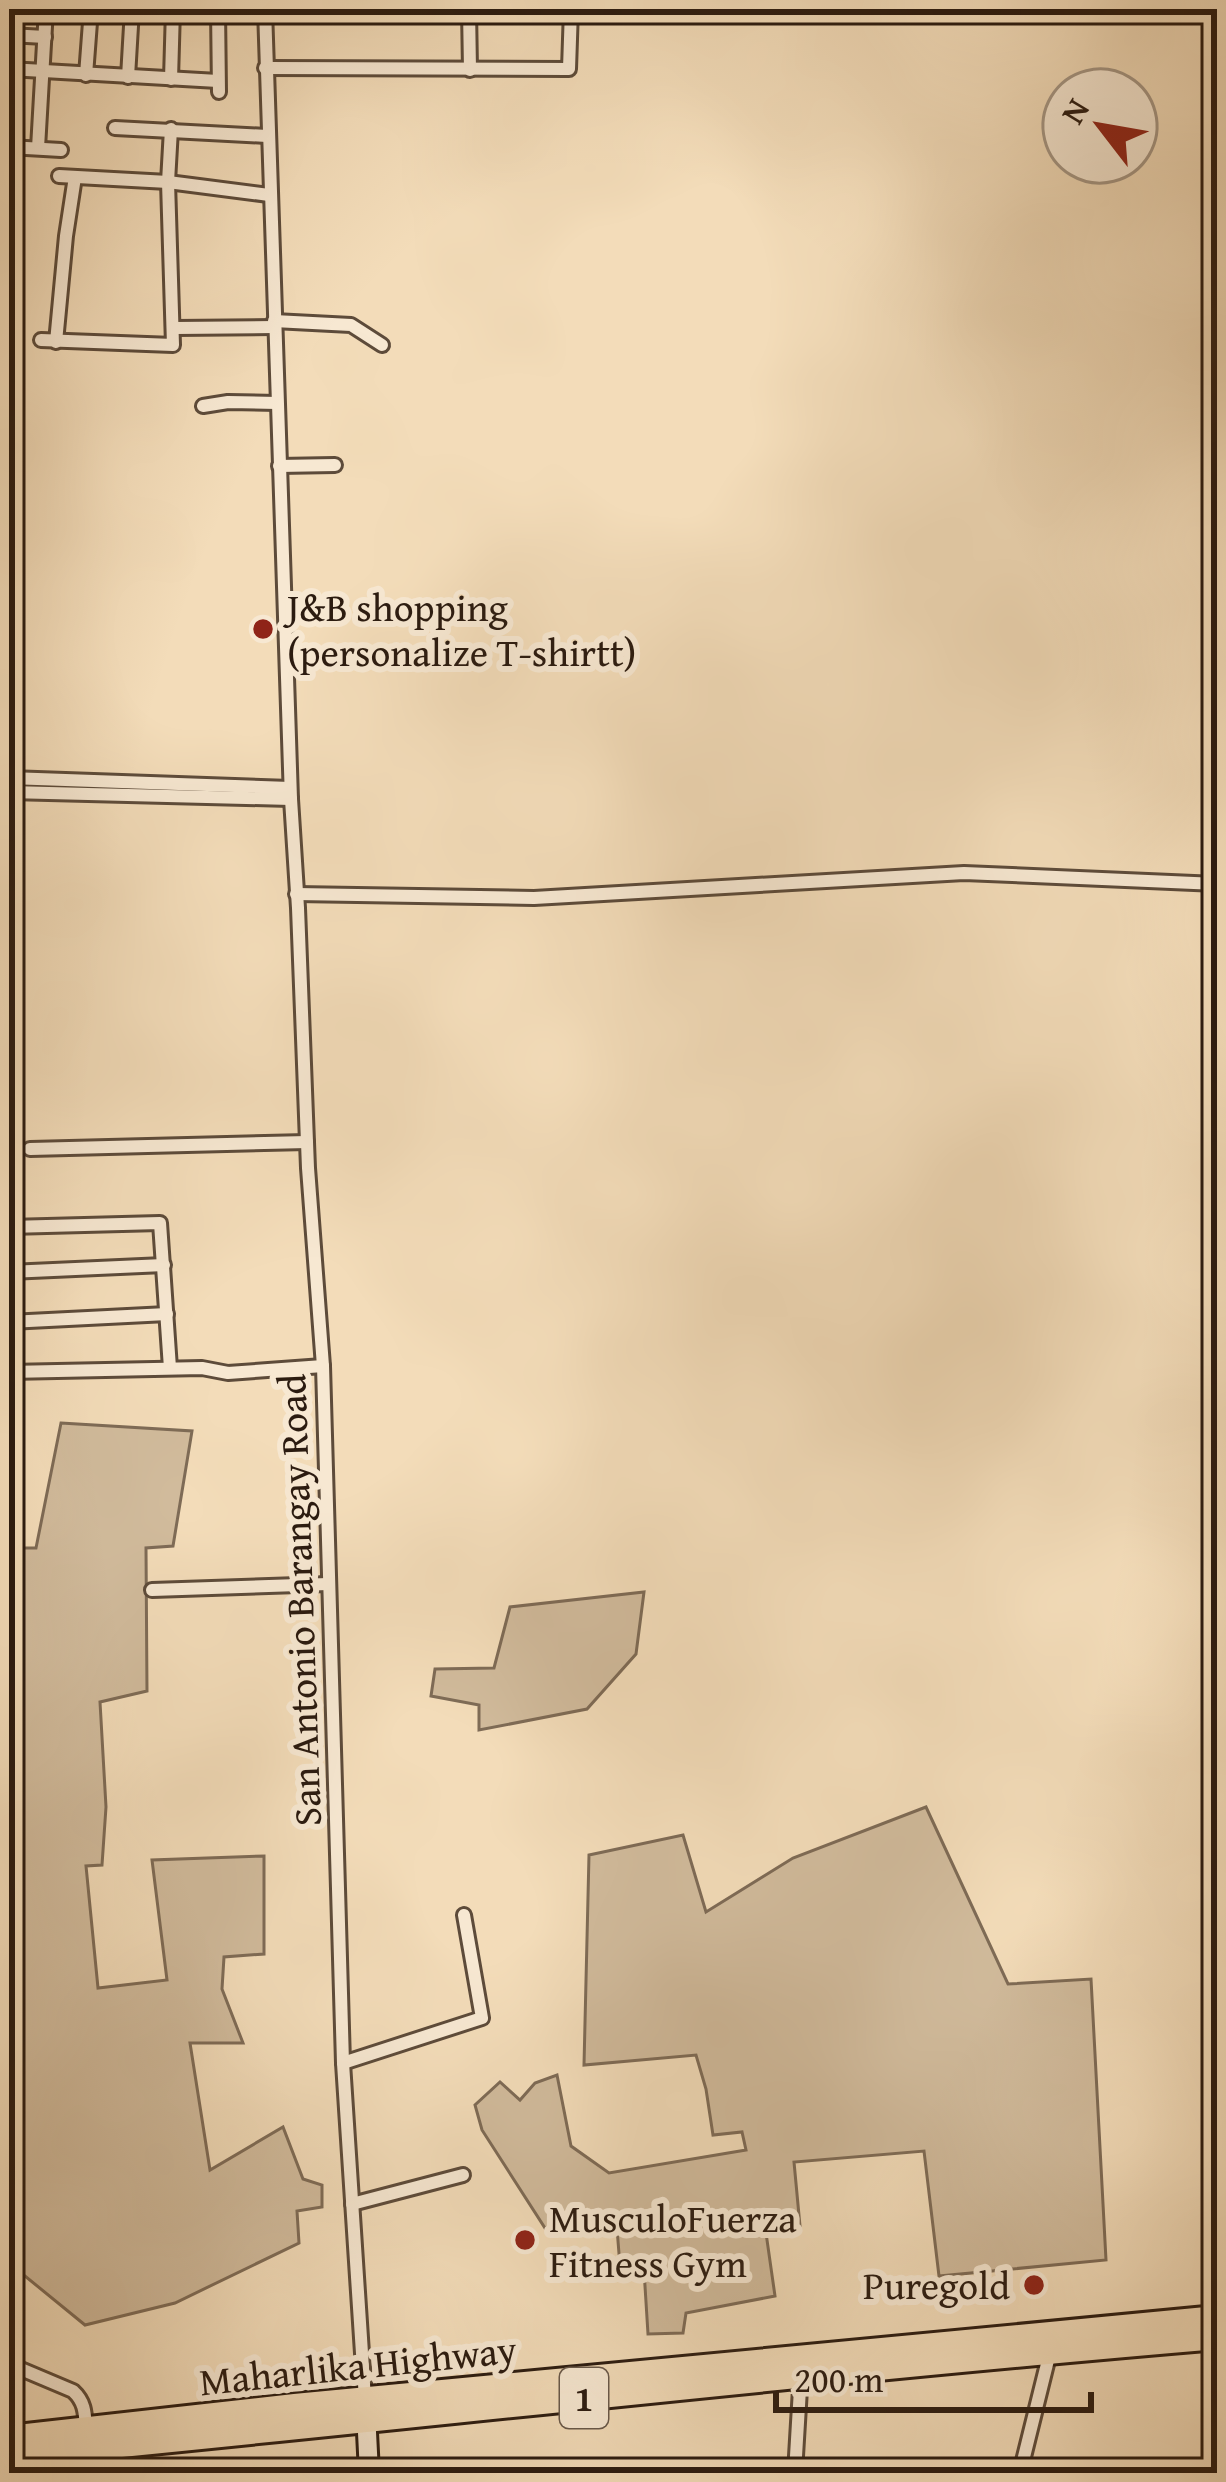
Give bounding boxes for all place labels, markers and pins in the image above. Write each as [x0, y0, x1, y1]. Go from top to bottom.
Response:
place label: J&B shopping (personalize T-shirtt) [282, 578, 636, 680]
marker: J&B shopping (personalize T-shirtt) [250, 616, 276, 642]
place label: MusculoFuerza Fitness Gym [549, 2189, 797, 2291]
marker: MusculoFuerza Fitness Gym [512, 2227, 538, 2253]
place label: Puregold [863, 2256, 1010, 2313]
marker: Puregold [1021, 2272, 1047, 2298]

